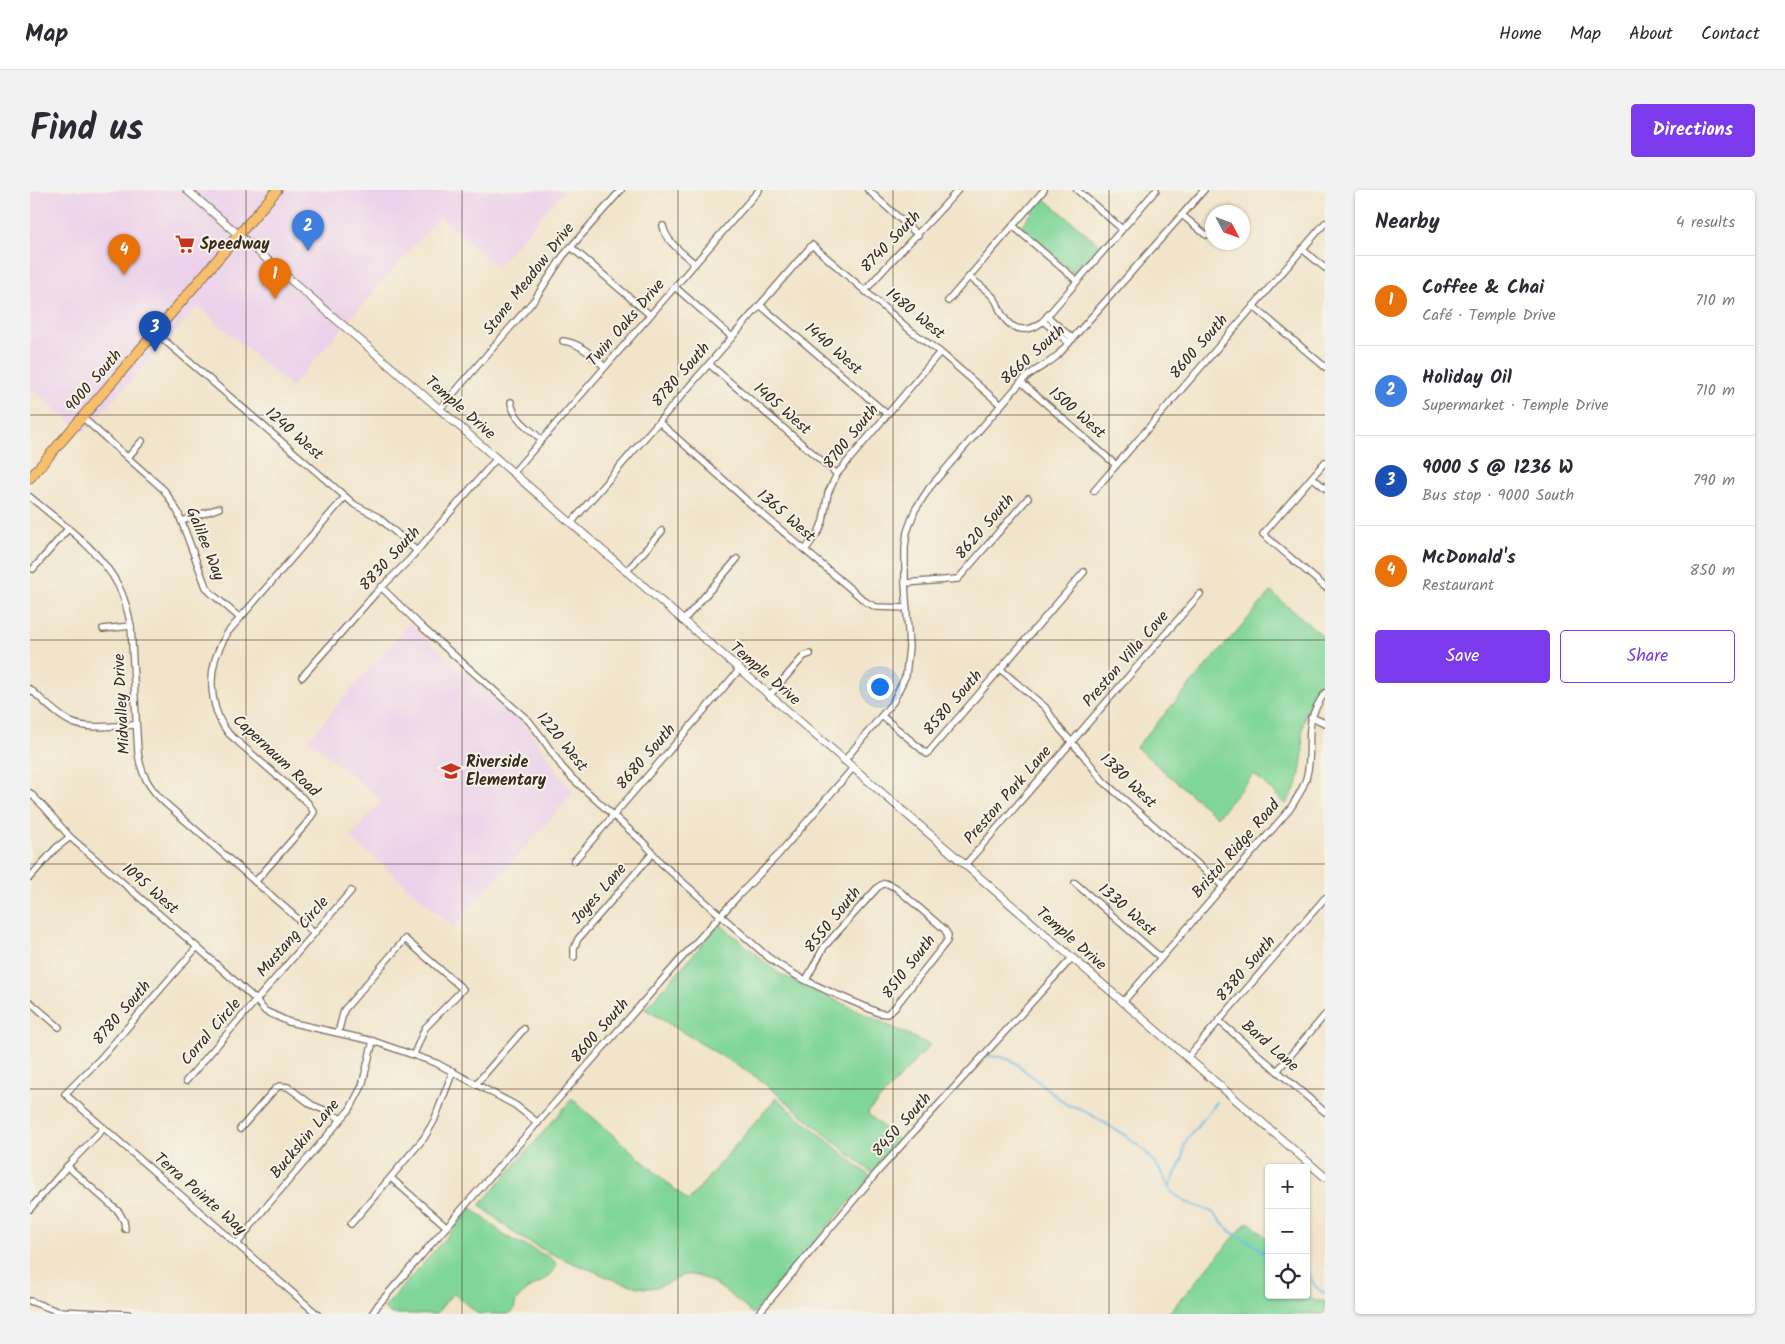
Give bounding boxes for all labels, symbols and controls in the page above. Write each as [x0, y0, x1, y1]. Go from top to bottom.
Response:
text: Map [25, 15, 68, 54]
text: Home [1499, 20, 1542, 49]
text: Map [1570, 20, 1601, 49]
text: About [1629, 20, 1673, 49]
text: Contact [1701, 20, 1760, 49]
text: Find us [30, 102, 143, 158]
button: Directions [1631, 104, 1755, 157]
street label: 8740 South [855, 205, 927, 279]
north arrow [1205, 205, 1250, 250]
text: Nearby [1375, 206, 1440, 239]
pin: 2 [292, 210, 324, 251]
text: 4 results [1676, 210, 1735, 235]
street label: Stone Meadow Drive [477, 217, 581, 341]
place label: Speedway [200, 232, 270, 257]
supermarket icon: Speedway [174, 233, 196, 255]
pin: 4 [108, 234, 140, 275]
pin: 1 [259, 258, 291, 299]
street label: Twin Oaks Drive [581, 273, 671, 373]
text: Coffee & Chai [1422, 273, 1544, 303]
street label: 1480 West [880, 282, 951, 346]
text: 1 [1389, 288, 1393, 313]
text: 710 m [1695, 288, 1735, 313]
text: Café · Temple Drive [1422, 303, 1556, 328]
street label: 8600 South [1164, 309, 1234, 385]
pin: 3 [139, 311, 171, 352]
street label: 1440 West [798, 317, 868, 382]
street label: 8660 South [995, 319, 1071, 391]
street label: 8780 South [646, 337, 716, 413]
street label: 9000 South [59, 344, 129, 418]
text: Holiday Oil [1422, 363, 1512, 393]
street label: Temple Drive [419, 370, 501, 446]
street label: 1405 West [748, 377, 817, 442]
text: 2 [1386, 378, 1396, 403]
text: 710 m [1695, 378, 1735, 403]
street label: 1500 West [1043, 381, 1112, 446]
text: Supermarket · Temple Drive [1422, 393, 1608, 418]
street label: 8700 South [817, 399, 885, 475]
street label: 1240 West [259, 402, 329, 467]
text: 9000 S @ 1236 W [1422, 453, 1574, 483]
text: 3 [1387, 468, 1395, 493]
text: 790 m [1693, 468, 1735, 493]
street label: 1365 West [751, 483, 822, 549]
text: Bus stop · 9000 South [1422, 483, 1574, 508]
street label: 8620 South [949, 488, 1021, 566]
street label: Galilee Way [179, 503, 231, 585]
street label: 8830 South [353, 521, 427, 597]
text: McDonald's [1422, 543, 1516, 573]
text: 4 [1387, 558, 1395, 583]
text: 850 m [1690, 558, 1735, 583]
text: Restaurant [1422, 573, 1494, 598]
street label: Preston Villa Cove [1077, 605, 1175, 713]
button: Save [1375, 630, 1550, 683]
button: Share [1560, 630, 1735, 683]
street label: Temple Drive [724, 636, 806, 712]
street label: Midvalley Drive [107, 653, 137, 755]
street label: 8580 South [917, 664, 989, 742]
your location [867, 674, 893, 700]
street label: 1220 West [530, 707, 594, 778]
street label: Capernaum Road [226, 709, 326, 804]
street label: 8680 South [610, 718, 682, 796]
street label: Preston Park Lane [958, 740, 1058, 850]
street label: 1380 West [1094, 747, 1163, 815]
place label: Riverside Elementary [466, 750, 547, 793]
school or university icon: Riverside Elementary [440, 760, 462, 782]
street label: Bristol Ridge Road [1186, 793, 1287, 904]
street label: 1095 West [116, 857, 185, 921]
street label: Joyes Lane [565, 858, 633, 930]
street label: 1330 West [1092, 877, 1162, 943]
street label: 8550 South [798, 881, 868, 959]
street label: Mustang Circle [251, 891, 335, 983]
street label: Temple Drive [1030, 901, 1112, 977]
street label: 8510 South [876, 929, 942, 1005]
street label: 8380 South [1210, 930, 1282, 1008]
street label: 8780 South [87, 975, 157, 1051]
street label: Corral Circle [175, 993, 247, 1071]
street label: 8600 South [565, 993, 635, 1069]
street label: Bard Lane [1236, 1014, 1304, 1078]
street label: 8450 South [866, 1087, 938, 1163]
street label: Buckskin Lane [264, 1094, 346, 1184]
street label: Terra Pointe Way [148, 1147, 252, 1242]
map controls [1265, 1164, 1310, 1299]
button: + [1265, 1164, 1310, 1209]
button: − [1265, 1209, 1310, 1254]
button: locate [1265, 1254, 1310, 1299]

